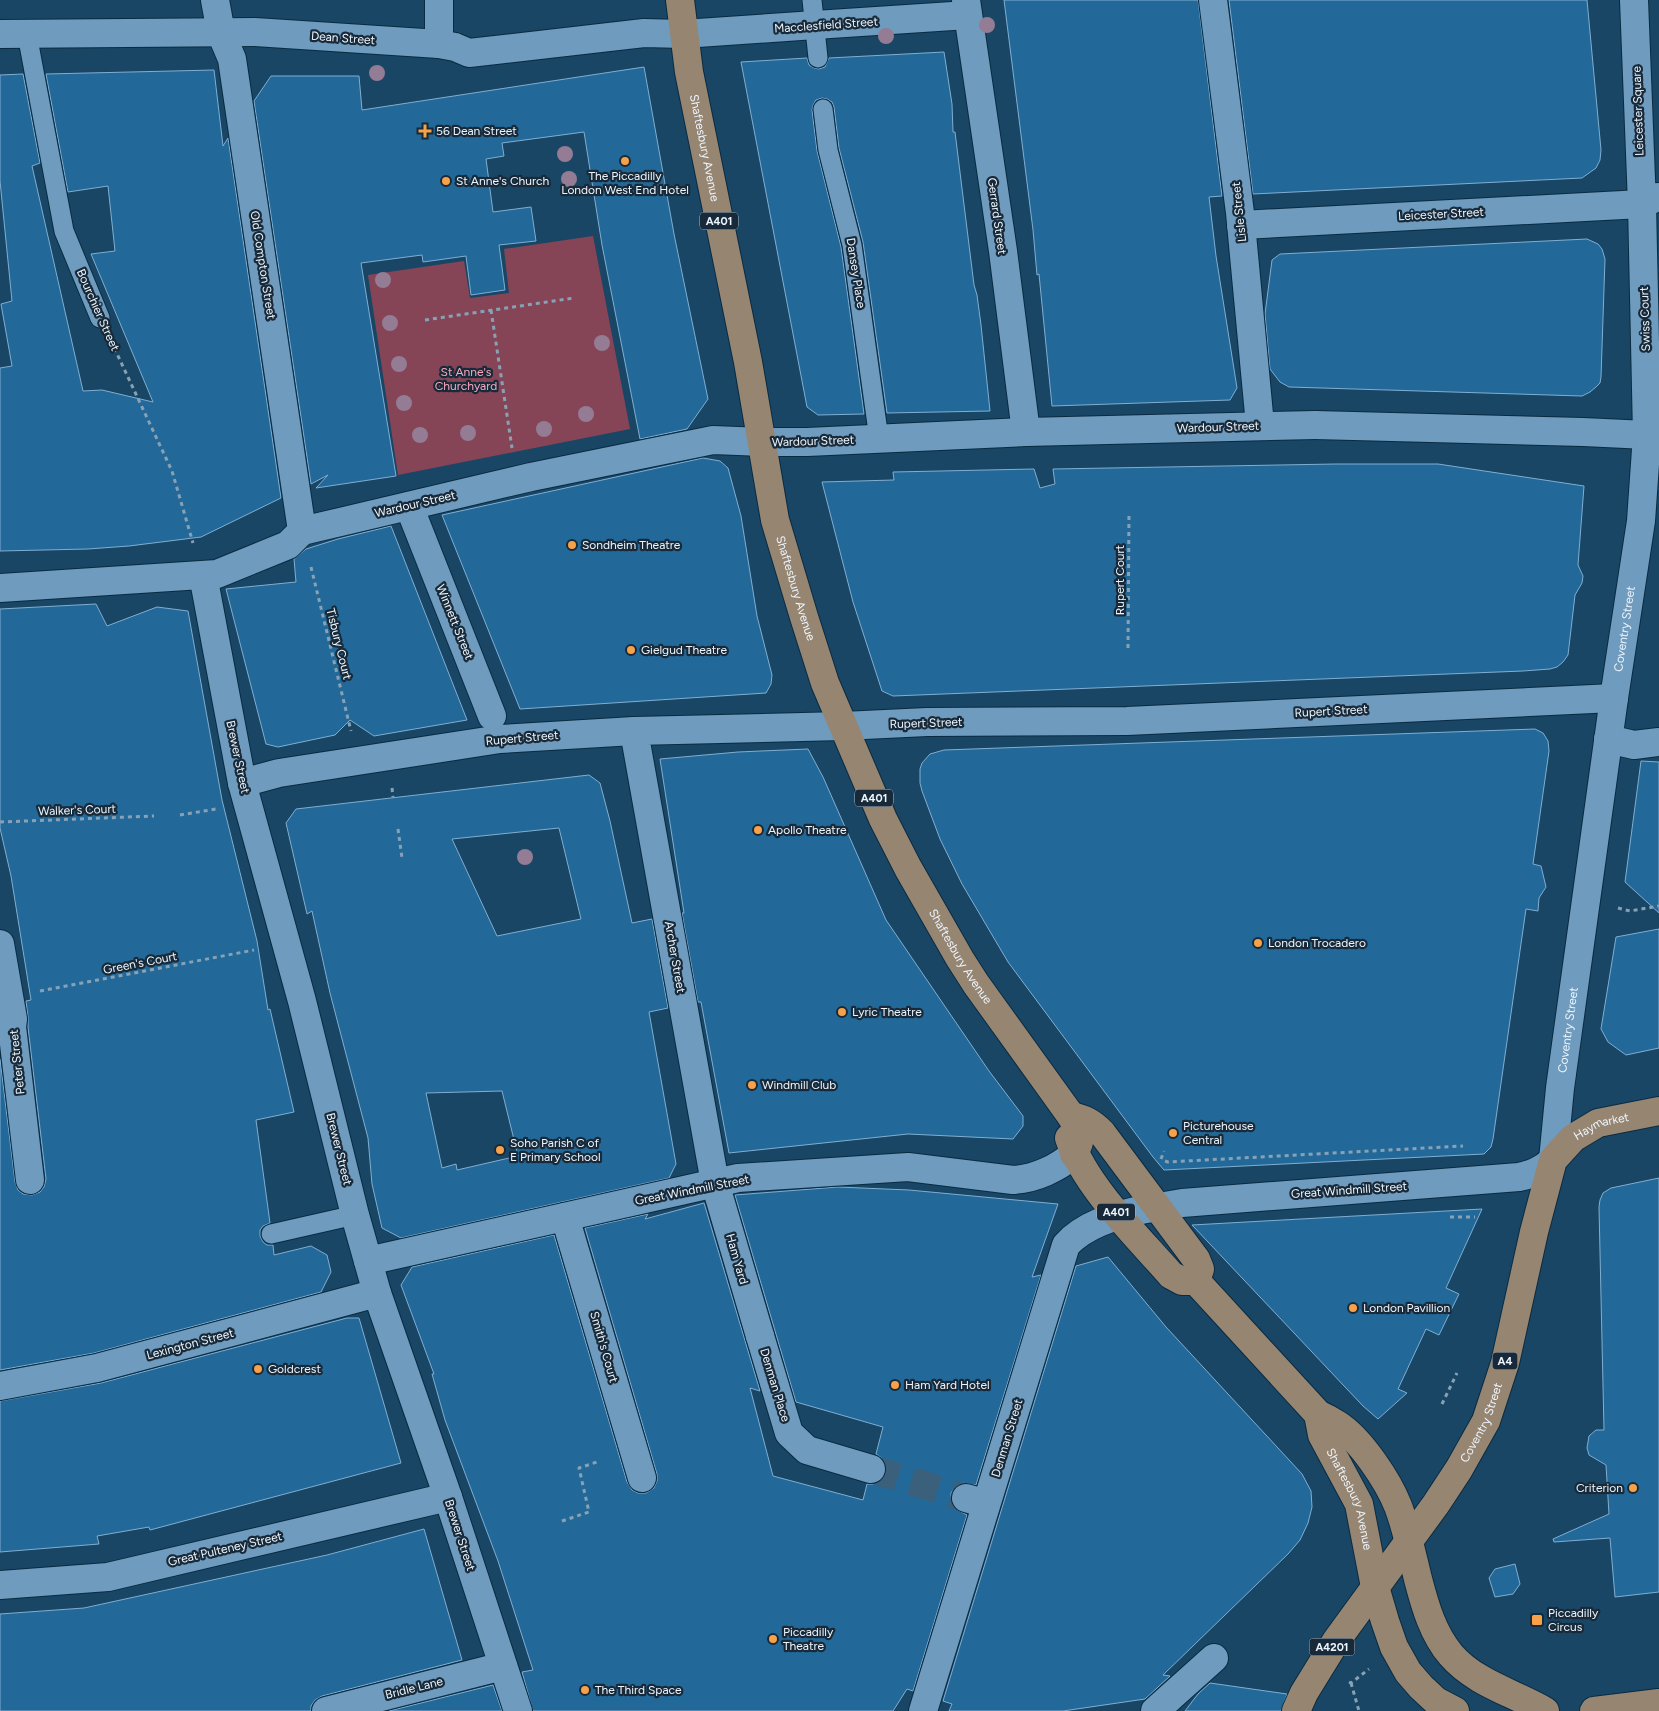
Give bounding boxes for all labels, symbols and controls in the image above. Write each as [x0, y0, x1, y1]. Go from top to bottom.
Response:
street label: Macclesfield Street [774, 14, 879, 36]
street label: Dean Street [310, 29, 376, 47]
street label: Leicester Square [1629, 65, 1647, 156]
street label: Shaftesbury Avenue [687, 93, 722, 203]
marker: 56 Dean Street [418, 124, 432, 138]
place label: 56 Dean Street [436, 124, 517, 138]
marker: The Piccadilly London West End Hotel [619, 155, 631, 167]
place label: The Piccadilly London West End Hotel [561, 169, 689, 197]
place label: St Anne's Church [456, 174, 549, 188]
marker: St Anne's Church [440, 175, 452, 187]
street label: Gerrard Street [985, 177, 1009, 256]
street label: Lisle Street [1229, 181, 1249, 243]
street label: Leicester Street [1398, 205, 1485, 223]
street label: Old Compton Street [248, 210, 279, 321]
road number: A401 [700, 212, 738, 230]
street label: Dansey Place [844, 237, 869, 310]
street label: Bourchier Street [74, 267, 123, 354]
street label: Swiss Court [1637, 286, 1653, 352]
park label: St Anne's Churchyard [435, 365, 497, 393]
street label: Wardour Street [1177, 419, 1260, 435]
street label: Wardour Street [772, 433, 855, 449]
street label: Wardour Street [373, 488, 457, 520]
street label: Shaftesbury Avenue [773, 534, 818, 643]
place label: Sondheim Theatre [582, 538, 681, 552]
marker: Sondheim Theatre [566, 539, 578, 551]
street label: Rupert Court [1113, 544, 1127, 615]
street label: Winnett Street [434, 582, 477, 662]
street label: Coventry Street [1611, 585, 1638, 673]
street label: Tisbury Court [323, 607, 355, 682]
place label: Gielgud Theatre [641, 643, 727, 657]
marker: Gielgud Theatre [625, 644, 637, 656]
street label: Rupert Street [1294, 702, 1368, 720]
street label: Rupert Street [889, 715, 963, 731]
street label: Brewer Street [223, 719, 253, 795]
street label: Rupert Street [485, 728, 559, 748]
road number: A401 [855, 790, 893, 806]
street label: Walker's Court [38, 802, 117, 818]
place label: Apollo Theatre [768, 823, 847, 837]
marker: Apollo Theatre [752, 824, 764, 836]
street label: Shaftesbury Avenue [926, 906, 995, 1007]
street label: Archer Street [662, 920, 688, 994]
place label: London Trocadero [1268, 936, 1366, 950]
marker: London Trocadero [1252, 937, 1264, 949]
street label: Green's Court [102, 949, 179, 977]
street label: Coventry Street [1555, 986, 1581, 1074]
place label: Lyric Theatre [852, 1005, 922, 1019]
marker: Lyric Theatre [836, 1006, 848, 1018]
street label: Peter Street [7, 1028, 27, 1095]
place label: Windmill Club [762, 1078, 836, 1092]
marker: Windmill Club [746, 1079, 758, 1091]
street label: Haymarket [1571, 1110, 1631, 1143]
street label: Brewer Street [323, 1111, 355, 1187]
place label: Picturehouse Central [1183, 1119, 1254, 1147]
marker: Picturehouse Central [1167, 1127, 1179, 1139]
place label: Soho Parish C of E Primary School [510, 1136, 601, 1164]
marker: Soho Parish C of E Primary School [494, 1144, 506, 1156]
street label: Great Windmill Street [634, 1172, 751, 1208]
street label: Great Windmill Street [1291, 1179, 1408, 1201]
road number: A401 [1097, 1204, 1135, 1220]
street label: Ham Yard [723, 1232, 751, 1286]
place label: London Pavillion [1363, 1301, 1450, 1315]
marker: London Pavillion [1347, 1302, 1359, 1314]
street label: Smith's Court [587, 1310, 621, 1385]
street label: Lexington Street [145, 1326, 236, 1362]
street label: Denman Place [757, 1346, 793, 1424]
road number: A4 [1492, 1352, 1518, 1370]
place label: Goldcrest [268, 1362, 321, 1376]
marker: Goldcrest [252, 1363, 264, 1375]
place label: Ham Yard Hotel [905, 1378, 990, 1392]
marker: Ham Yard Hotel [889, 1379, 901, 1391]
street label: Coventry Street [1457, 1380, 1505, 1465]
street label: Denman Street [988, 1397, 1026, 1479]
street label: Shaftesbury Avenue [1323, 1446, 1375, 1552]
place label: Criterion [1576, 1481, 1623, 1495]
marker: Criterion [1627, 1482, 1639, 1494]
street label: Brewer Street [442, 1498, 478, 1573]
street label: Great Pulteney Street [167, 1529, 284, 1569]
place label: Piccadilly Circus [1548, 1606, 1599, 1634]
marker: Piccadilly Circus [1530, 1613, 1544, 1627]
place label: Piccadilly Theatre [783, 1625, 834, 1653]
marker: Piccadilly Theatre [767, 1633, 779, 1645]
road number: A4201 [1310, 1638, 1354, 1655]
street label: Bridle Lane [384, 1674, 445, 1702]
place label: The Third Space [595, 1683, 682, 1697]
marker: The Third Space [579, 1684, 591, 1696]

